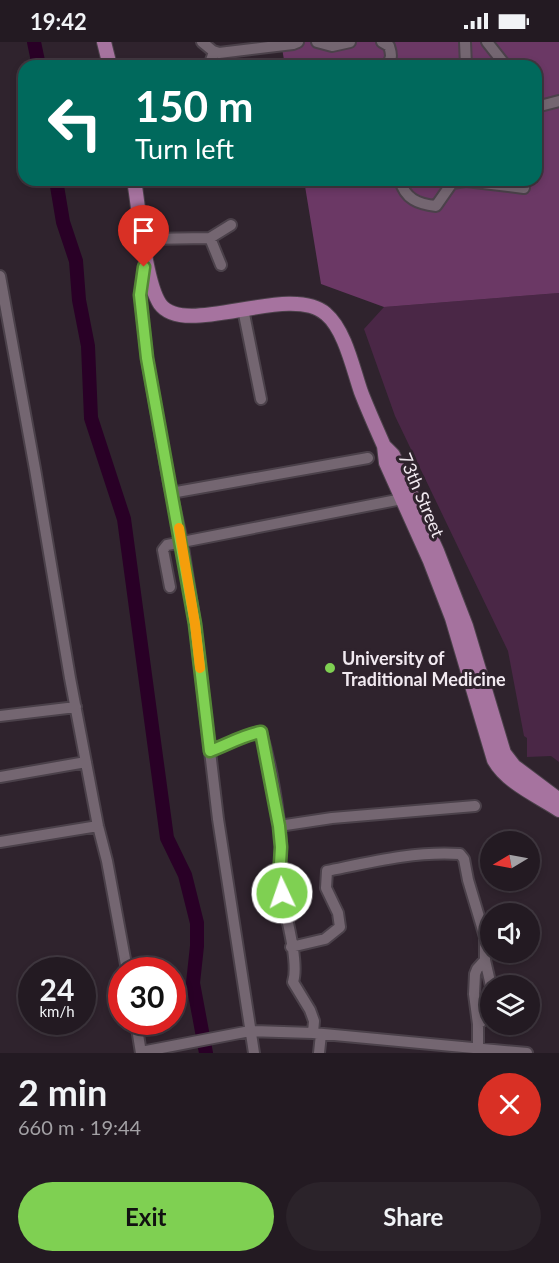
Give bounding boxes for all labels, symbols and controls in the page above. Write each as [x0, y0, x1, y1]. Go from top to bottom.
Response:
text: 19:42 [30, 8, 87, 35]
text: 150 m [135, 81, 253, 131]
icon: left [36, 84, 114, 162]
text: Turn left [135, 132, 234, 165]
pin [118, 205, 169, 267]
icon: arrive [127, 214, 160, 247]
street label: 73th Street [394, 450, 450, 541]
place label: University of Traditional Medicine [342, 647, 506, 690]
marker: University of Traditional Medicine [323, 661, 337, 675]
north arrow [480, 831, 540, 891]
map controls [480, 831, 540, 1035]
position arrow [250, 861, 314, 925]
button: sound [480, 903, 540, 963]
speed limit sign: 30 [108, 957, 186, 1035]
text: 24 [40, 971, 74, 1007]
button: layers [480, 975, 540, 1035]
text: km/h [39, 1002, 75, 1020]
text: 2 min [18, 1070, 107, 1114]
button: close [478, 1073, 541, 1136]
text: 660 m · 19:44 [18, 1115, 141, 1139]
button: Exit [18, 1182, 274, 1251]
button: Share [286, 1182, 541, 1251]

